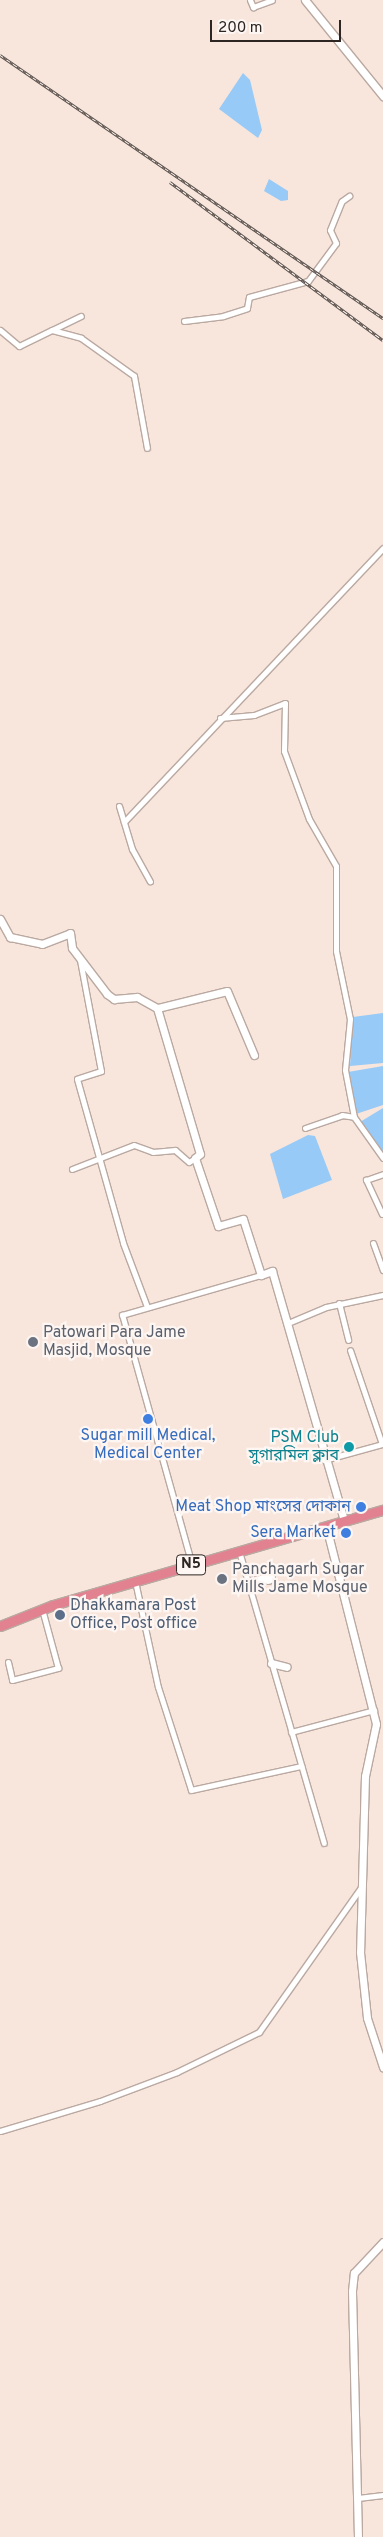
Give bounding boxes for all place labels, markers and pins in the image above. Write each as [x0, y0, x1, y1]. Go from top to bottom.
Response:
place label: Patowari Para Jame Masjid, Mosque [43, 1323, 186, 1361]
marker: Patowari Para Jame Masjid, Mosque [27, 1336, 39, 1348]
marker: Sugar mill Medical, Medical Center [142, 1413, 154, 1425]
place label: Sugar mill Medical, Medical Center [81, 1426, 215, 1464]
place label: PSM Club সুগারমিল ক্লাব [249, 1428, 339, 1466]
marker: PSM Club সুগারমিল ক্লাব [343, 1441, 355, 1453]
place label: Meat Shop মাংসের দোকান [175, 1497, 351, 1517]
marker: Meat Shop মাংসের দোকান [355, 1501, 367, 1513]
place label: Sera Market [250, 1523, 336, 1543]
marker: Sera Market [340, 1527, 352, 1539]
place label: Panchagarh Sugar Mills Jame Mosque [232, 1560, 368, 1598]
marker: Panchagarh Sugar Mills Jame Mosque [216, 1573, 228, 1585]
place label: Dhakkamara Post Office, Post office [70, 1596, 197, 1634]
marker: Dhakkamara Post Office, Post office [54, 1609, 66, 1621]

